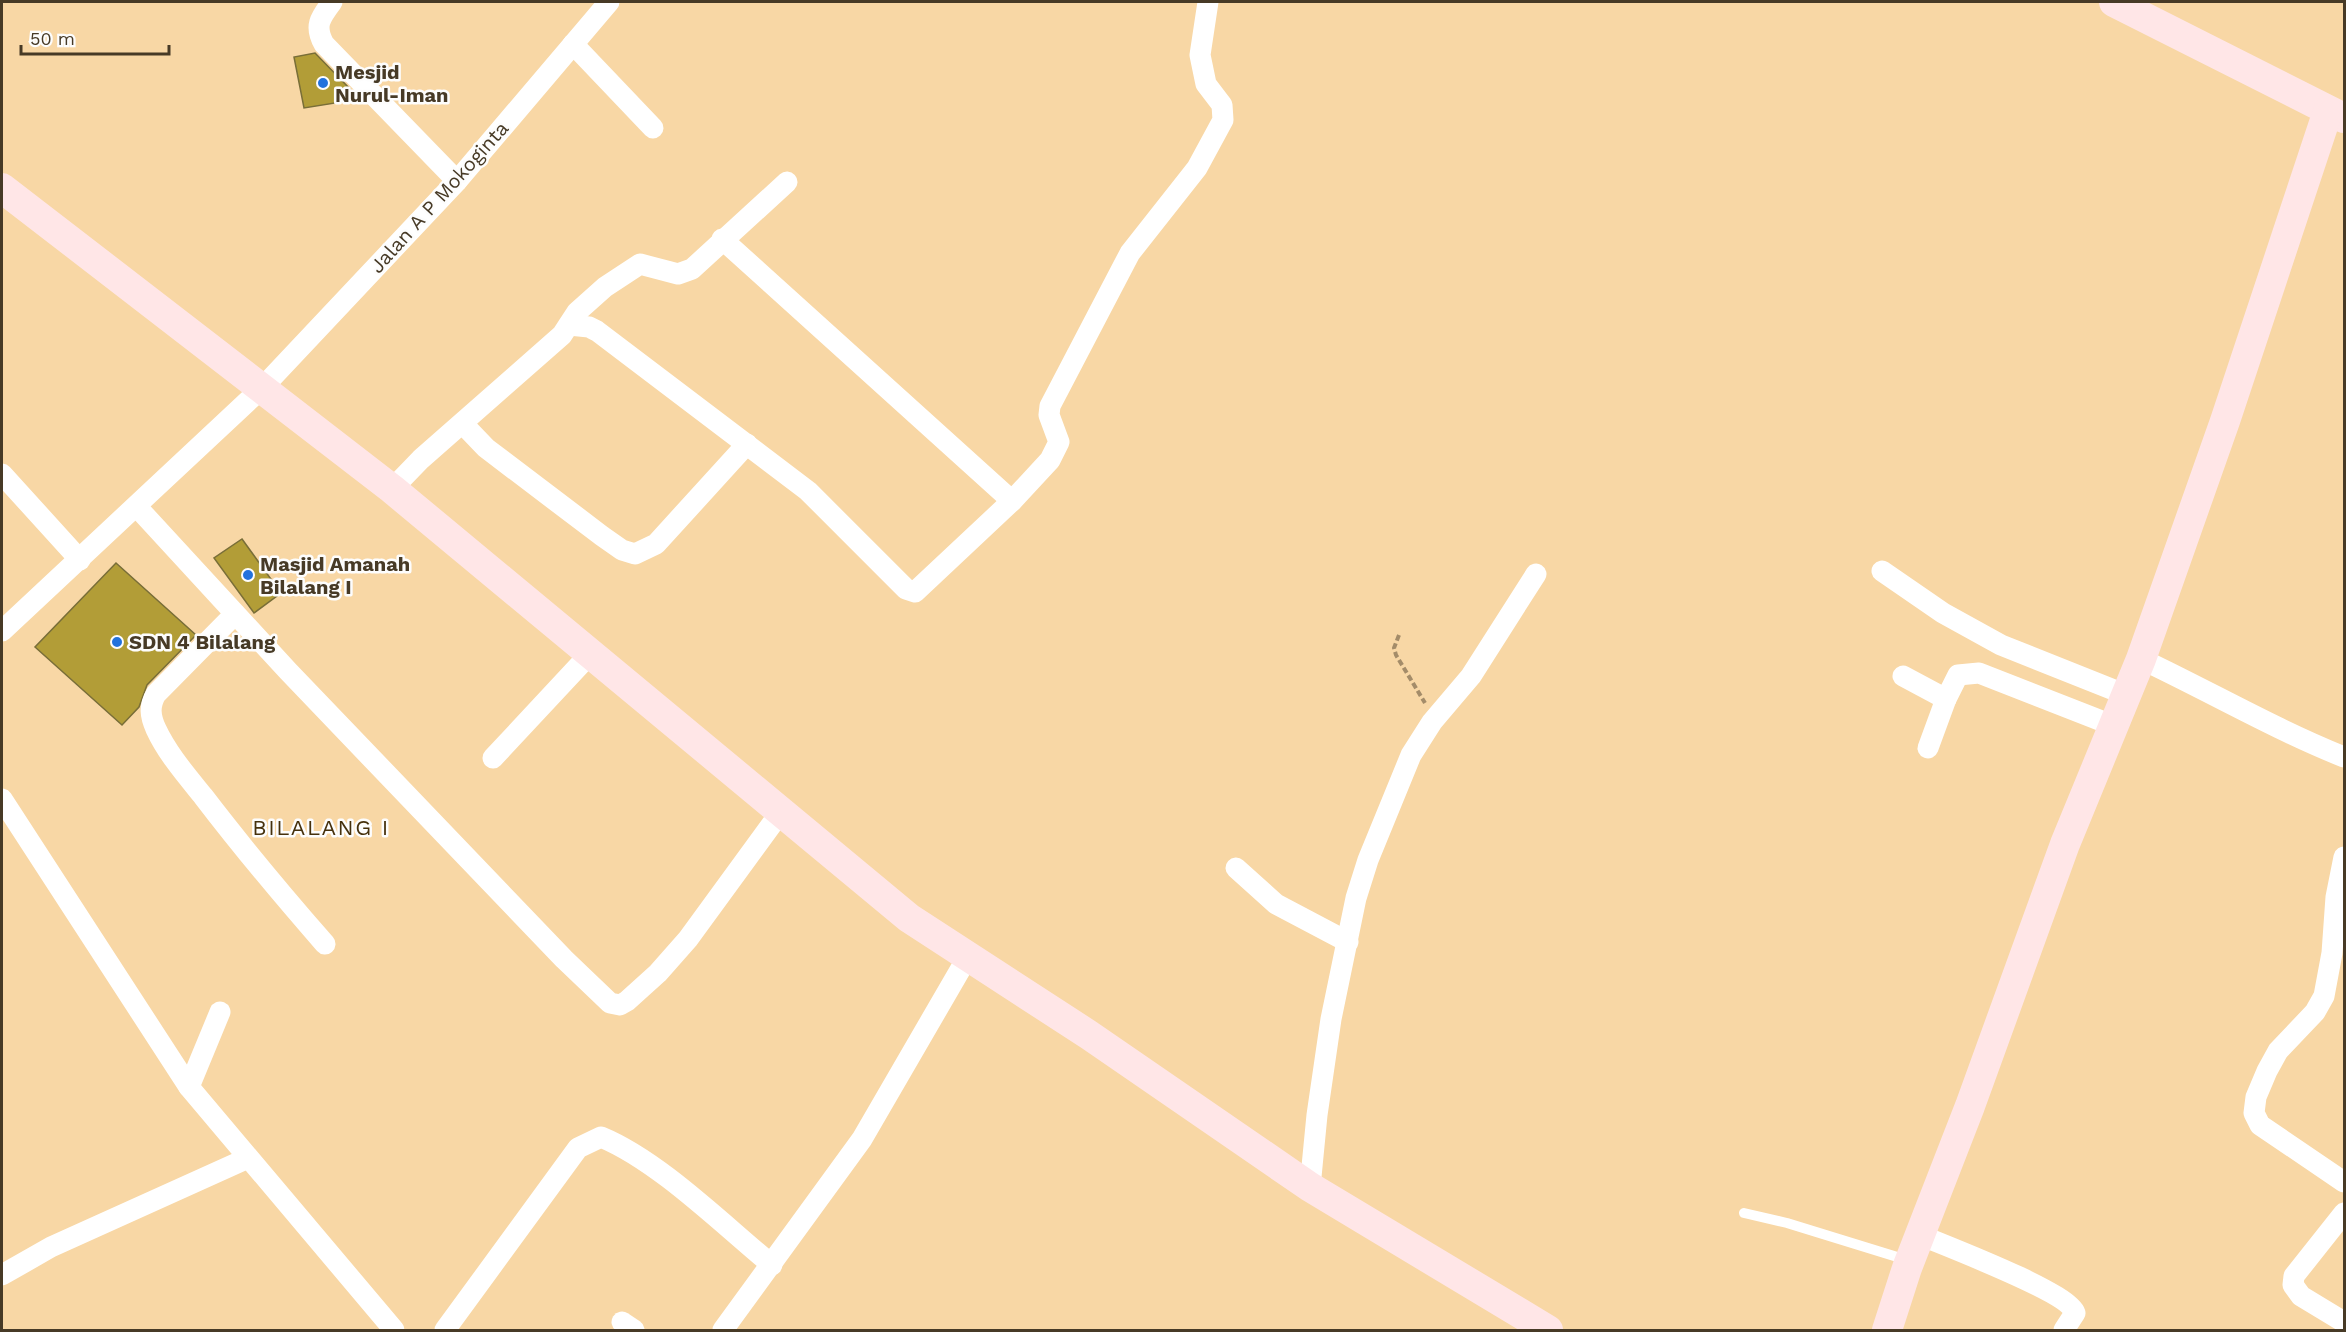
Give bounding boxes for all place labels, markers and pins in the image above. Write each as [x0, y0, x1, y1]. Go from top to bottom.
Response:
place label: Mesjid Nurul-Iman [335, 60, 449, 107]
marker: Mesjid Nurul-Iman [316, 76, 330, 90]
place label: Masjid Amanah Bilalang I [260, 552, 410, 599]
marker: Masjid Amanah Bilalang I [241, 568, 255, 582]
place label: SDN 4 Bilalang [129, 630, 276, 654]
marker: SDN 4 Bilalang [110, 635, 124, 649]

